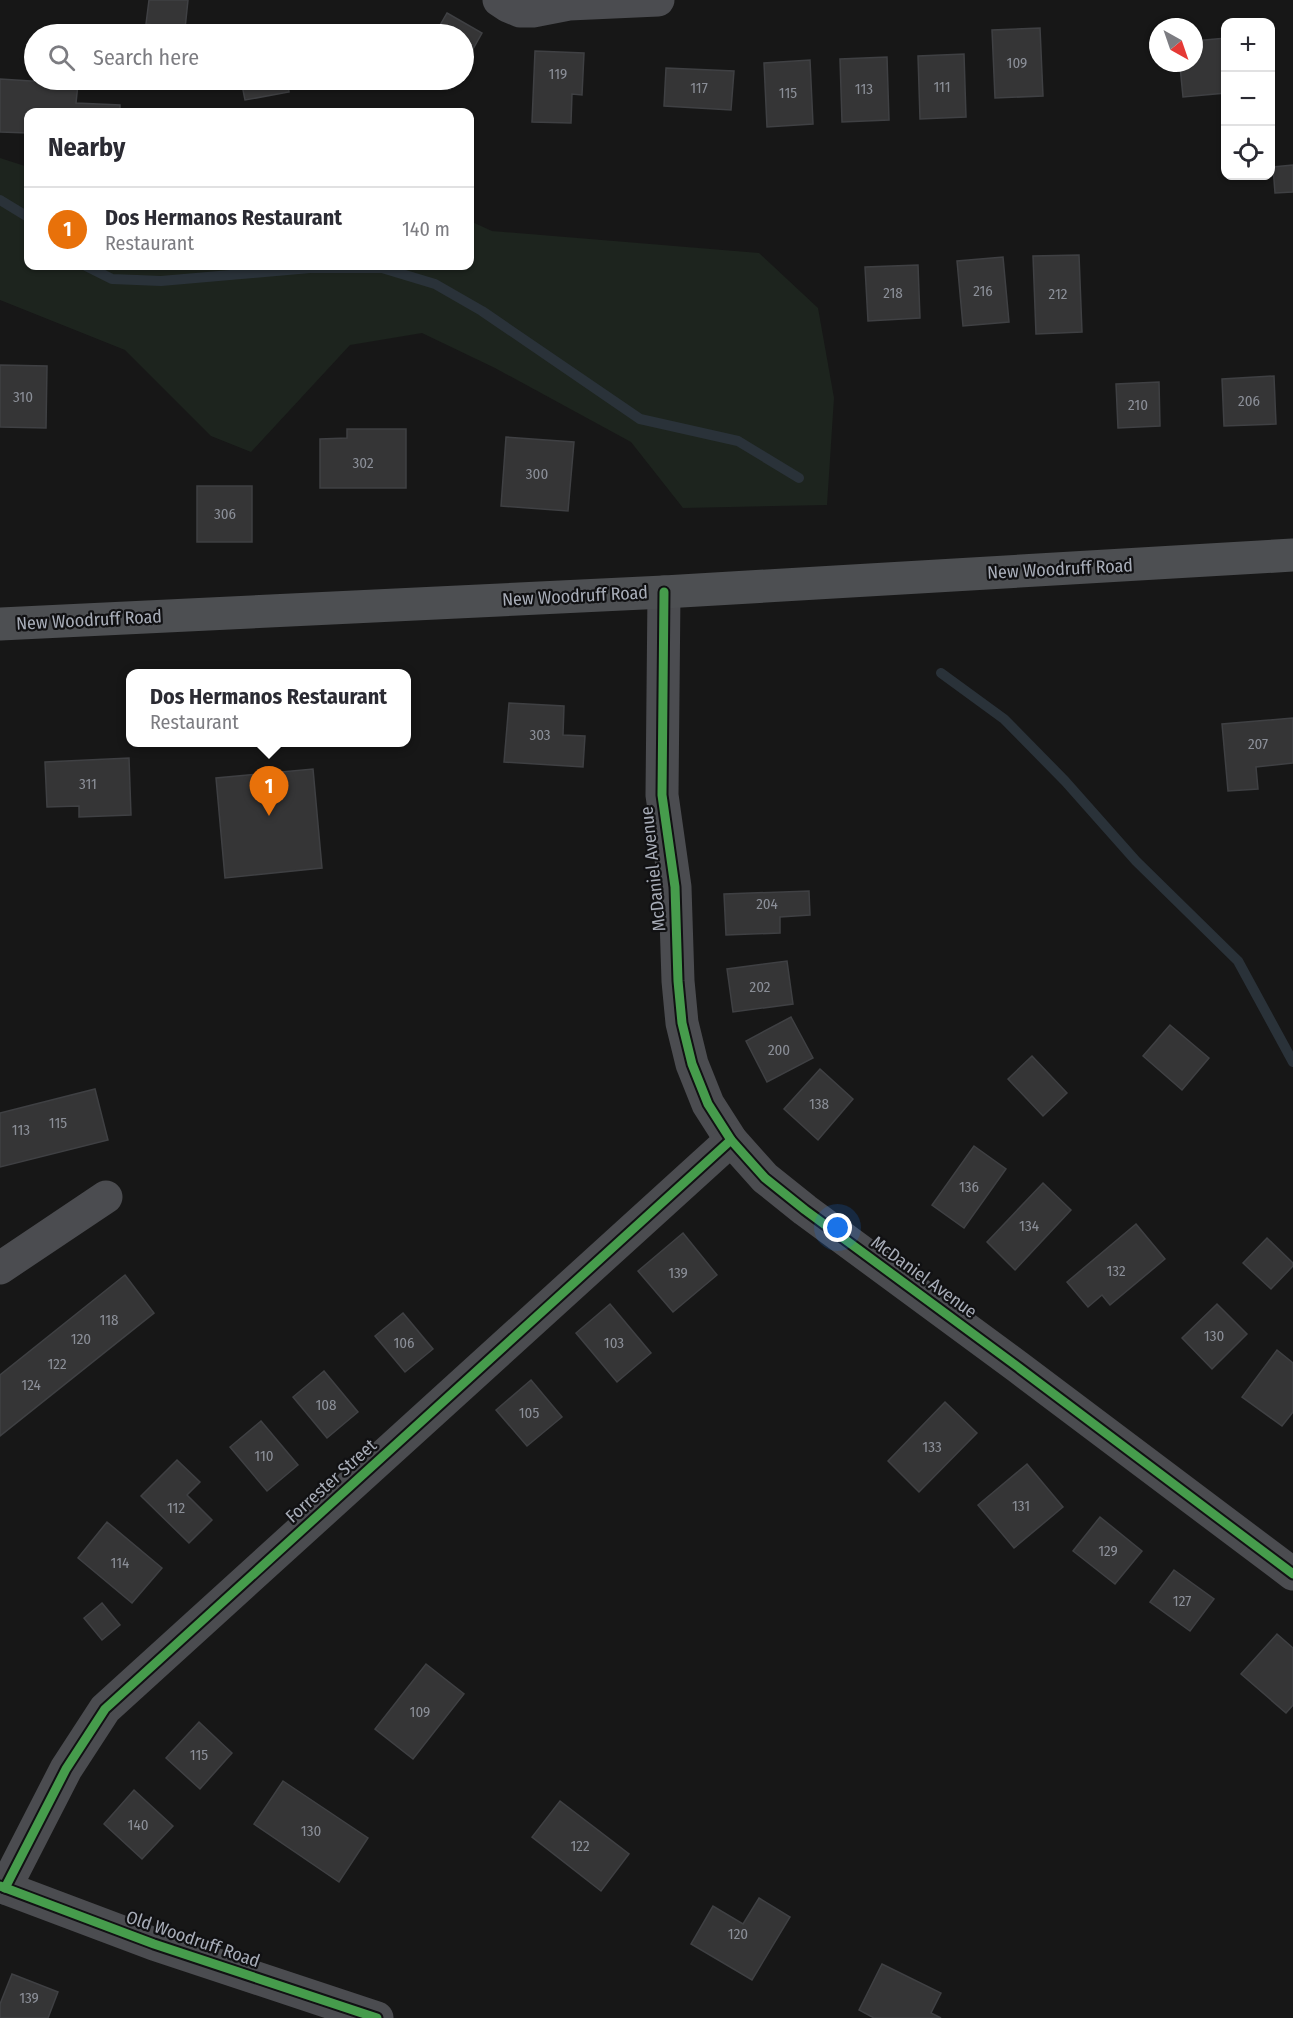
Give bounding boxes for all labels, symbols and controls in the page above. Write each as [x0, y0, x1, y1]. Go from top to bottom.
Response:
north arrow [1149, 18, 1203, 72]
map controls [1221, 18, 1275, 180]
button: + [1221, 18, 1275, 72]
search box [24, 24, 474, 90]
icon: search [45, 41, 78, 74]
text: Search here [93, 44, 199, 71]
house number: 109 [1007, 54, 1027, 72]
house number: 119 [549, 65, 567, 83]
button: − [1221, 72, 1275, 126]
house number: 111 [933, 78, 951, 96]
house number: 117 [690, 79, 708, 97]
house number: 113 [855, 80, 873, 98]
house number: 115 [779, 84, 797, 102]
button: locate [1221, 126, 1275, 180]
text: Nearby [48, 132, 125, 163]
text: Dos Hermanos Restaurant [105, 204, 342, 231]
text: 1 [63, 217, 72, 241]
text: 140 m [402, 217, 450, 241]
text: Restaurant [105, 231, 194, 255]
house number: 216 [973, 282, 993, 300]
house number: 218 [883, 284, 903, 302]
house number: 212 [1049, 285, 1068, 303]
house number: 310 [13, 388, 33, 406]
house number: 206 [1238, 392, 1260, 410]
house number: 210 [1128, 396, 1148, 414]
house number: 302 [352, 454, 374, 472]
house number: 300 [526, 465, 548, 483]
house number: 306 [214, 505, 236, 523]
street label: New Woodruff Road [987, 554, 1133, 584]
street label: New Woodruff Road [502, 581, 648, 611]
street label: New Woodruff Road [16, 605, 162, 635]
popup [126, 669, 411, 747]
text: Dos Hermanos Restaurant [150, 683, 387, 710]
text: Restaurant [150, 710, 239, 734]
house number: 303 [529, 726, 551, 744]
house number: 207 [1248, 735, 1268, 753]
pin: 1 [250, 766, 288, 816]
house number: 311 [79, 775, 97, 793]
street label: McDaniel Avenue [635, 805, 671, 933]
house number: 204 [756, 895, 778, 913]
house number: 202 [750, 978, 771, 996]
house number: 200 [768, 1041, 790, 1059]
house number: 138 [809, 1095, 829, 1113]
house number: 115 [49, 1114, 67, 1132]
house number: 113 [12, 1121, 30, 1139]
house number: 136 [959, 1178, 979, 1196]
your location [823, 1213, 852, 1242]
house number: 134 [1019, 1217, 1039, 1235]
street label: McDaniel Avenue [867, 1231, 981, 1323]
house number: 132 [1106, 1262, 1126, 1280]
house number: 139 [668, 1264, 688, 1282]
house number: 118 [100, 1311, 119, 1329]
house number: 130 [1204, 1327, 1224, 1345]
house number: 120 [71, 1330, 91, 1348]
house number: 106 [393, 1334, 415, 1352]
house number: 103 [604, 1334, 624, 1352]
house number: 122 [47, 1355, 67, 1373]
house number: 124 [21, 1376, 41, 1394]
house number: 108 [315, 1396, 337, 1414]
house number: 105 [519, 1404, 539, 1422]
street label: Forrester Street [281, 1434, 381, 1528]
house number: 133 [922, 1438, 942, 1456]
house number: 110 [254, 1447, 274, 1465]
house number: 131 [1012, 1497, 1030, 1515]
house number: 112 [167, 1499, 185, 1517]
house number: 129 [1098, 1542, 1118, 1560]
house number: 114 [111, 1554, 129, 1572]
house number: 127 [1173, 1592, 1191, 1610]
house number: 109 [410, 1703, 430, 1721]
house number: 115 [190, 1746, 208, 1764]
house number: 140 [128, 1816, 148, 1834]
house number: 130 [301, 1822, 321, 1840]
house number: 122 [570, 1837, 590, 1855]
street label: Old Woodruff Road [123, 1906, 263, 1972]
house number: 120 [728, 1925, 748, 1943]
house number: 139 [19, 1989, 39, 2007]

